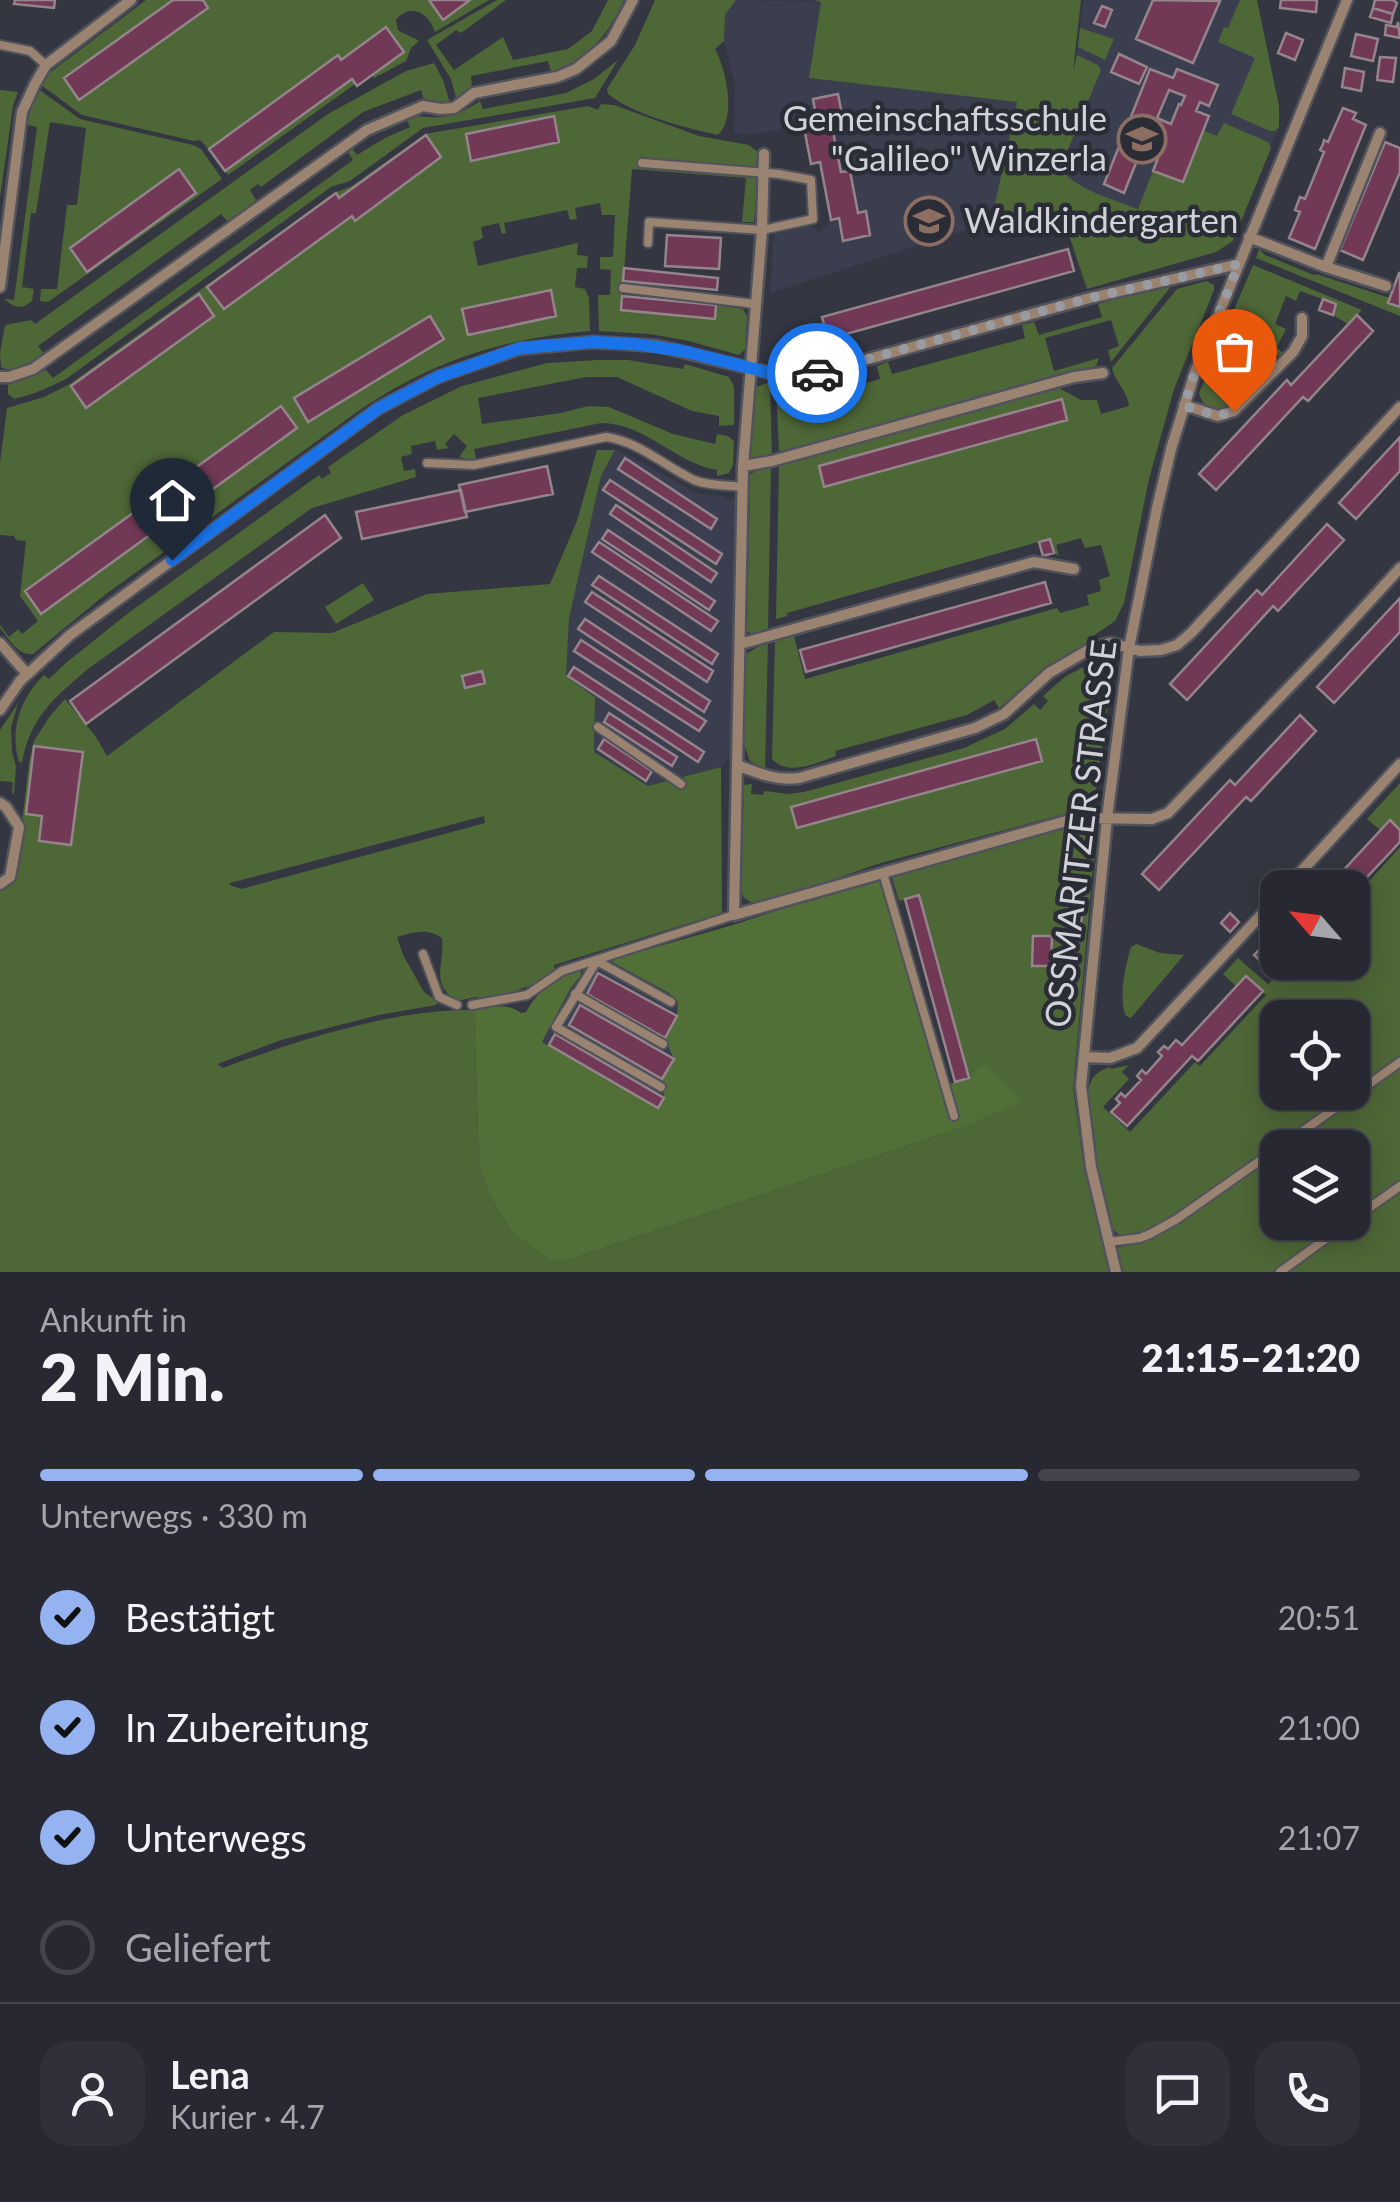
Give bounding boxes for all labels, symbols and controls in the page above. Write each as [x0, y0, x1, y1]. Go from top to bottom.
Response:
place label: Gemeinschaftsschule "Galileo" Winzerla [783, 96, 1107, 178]
school or university icon: Gemeinschaftsschule "Galileo" Winzerla [1116, 113, 1168, 165]
school or university icon: Waldkindergarten [903, 195, 955, 247]
place label: Waldkindergarten [964, 198, 1238, 240]
pin [1192, 309, 1277, 412]
courier [767, 323, 867, 423]
icon: bag [1207, 324, 1262, 379]
icon: car [790, 346, 845, 401]
pin [130, 458, 215, 561]
icon: home [145, 473, 200, 528]
street label: OSSMARITZER STRASSE [1034, 638, 1124, 1030]
north arrow [1260, 870, 1370, 980]
map controls [1260, 870, 1370, 1240]
button: locate [1260, 1000, 1370, 1110]
button: layers [1260, 1130, 1370, 1240]
text: Ankunft in [40, 1300, 187, 1339]
text: 21:15–21:20 [1141, 1334, 1360, 1380]
text: 2 Min. [40, 1337, 225, 1415]
text: Unterwegs · 330 m [40, 1496, 308, 1535]
icon: check [40, 1590, 95, 1645]
text: Bestätigt [125, 1594, 275, 1640]
text: 20:51 [1278, 1598, 1360, 1637]
icon: check [40, 1700, 95, 1755]
text: In Zubereitung [125, 1704, 369, 1750]
text: 21:00 [1278, 1708, 1360, 1747]
icon: check [40, 1810, 95, 1865]
text: Unterwegs [125, 1814, 307, 1860]
text: 21:07 [1278, 1818, 1360, 1857]
text: Geliefert [125, 1924, 271, 1970]
button: person [40, 2041, 145, 2146]
button: chat [1125, 2041, 1230, 2146]
button: phone [1255, 2041, 1360, 2146]
text: Lena [170, 2051, 250, 2097]
text: Kurier · 4.7 [170, 2097, 325, 2136]

